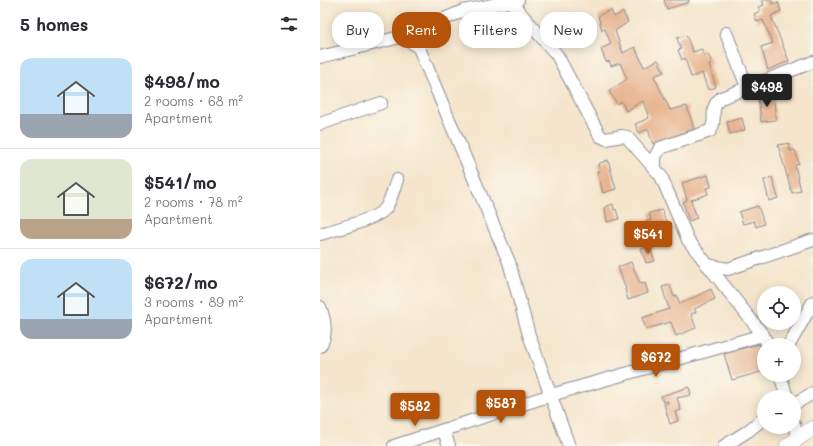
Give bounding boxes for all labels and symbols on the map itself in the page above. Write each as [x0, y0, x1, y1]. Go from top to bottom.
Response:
pin: $498 [743, 74, 791, 108]
pin: $541 [624, 221, 672, 255]
pin: $672 [632, 344, 680, 378]
pin: $587 [477, 390, 525, 424]
pin: $582 [391, 393, 439, 427]

